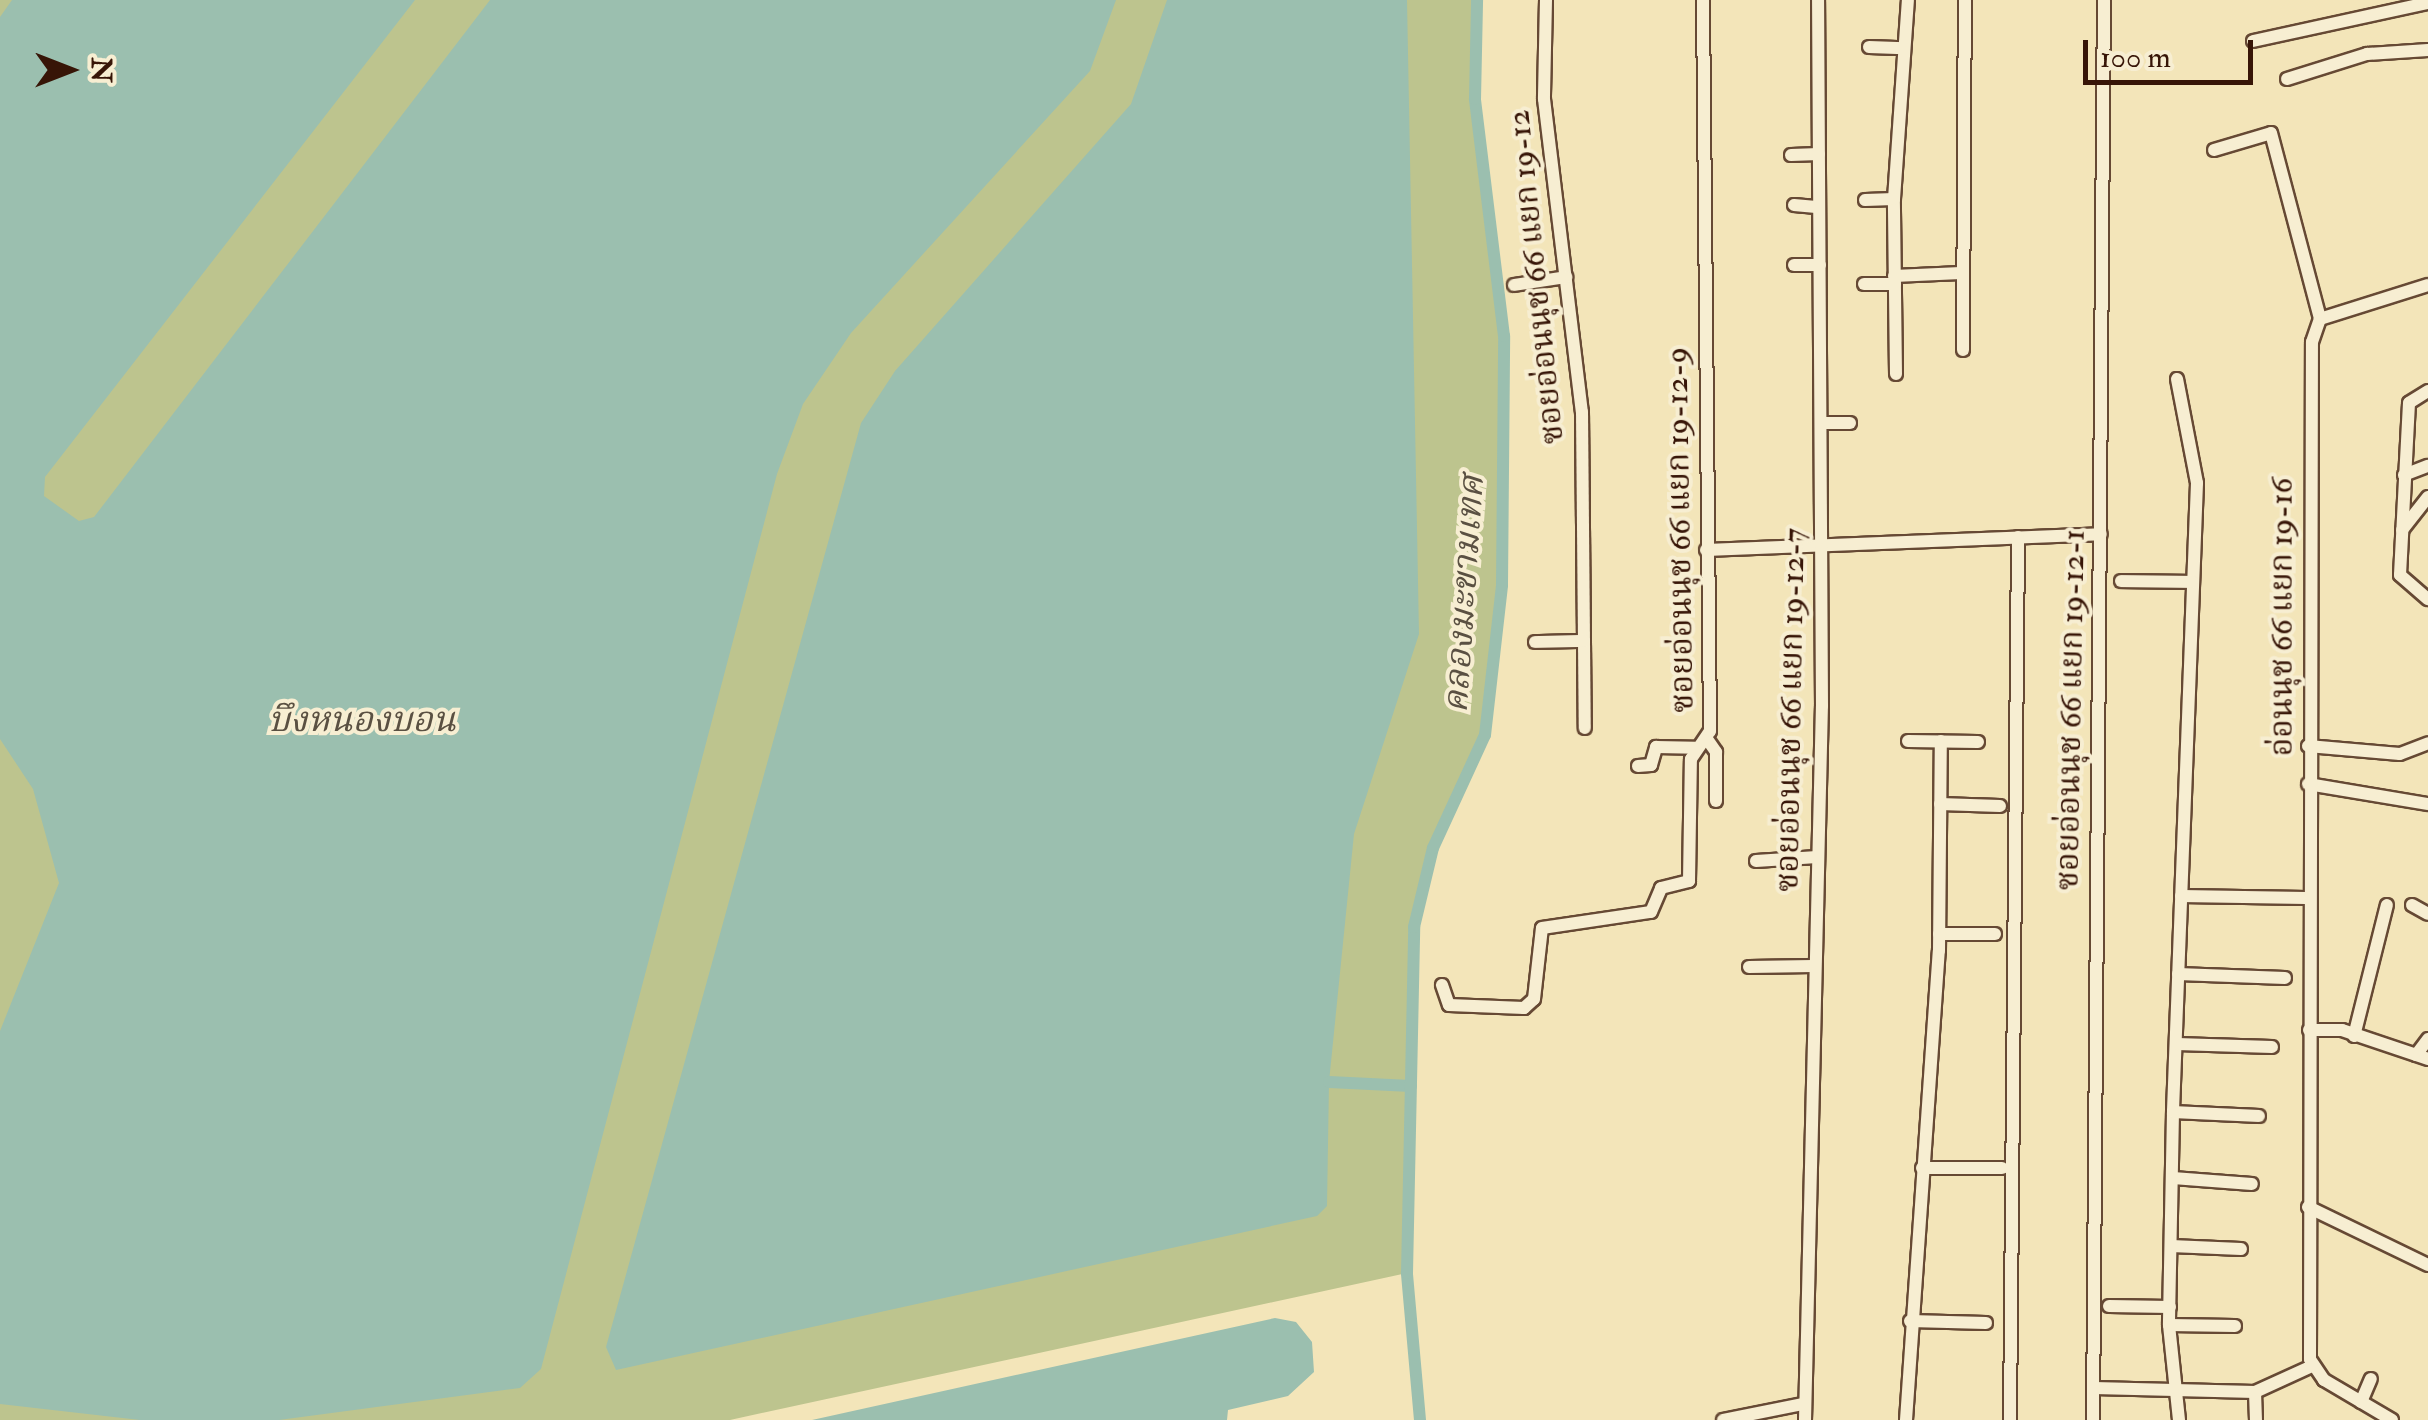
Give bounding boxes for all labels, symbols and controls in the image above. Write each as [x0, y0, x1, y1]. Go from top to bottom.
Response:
north arrow [20, 20, 120, 120]
scale bar [2088, 20, 2258, 82]
text: 100 m [2100, 39, 2171, 76]
text: N [83, 57, 118, 83]
street label: ซอยอ่อนนุช 66 แยก 19-12 [1499, 108, 1573, 446]
street label: ซอยอ่อนนุช 66 แยก 19-12-9 [1658, 347, 1702, 713]
water label: คลองมะขามเทศ [1435, 474, 1493, 714]
street label: อ่อนนุช 66 แยก 19-16 [2263, 478, 2301, 756]
street label: ซอยอ่อนนุช 66 แยก 19-12-7 [1769, 528, 1813, 892]
street label: ซอยอ่อนนุช 66 แยก 19-12-1 [2049, 529, 2093, 891]
water label: บึงหนองบอน [268, 699, 456, 741]

